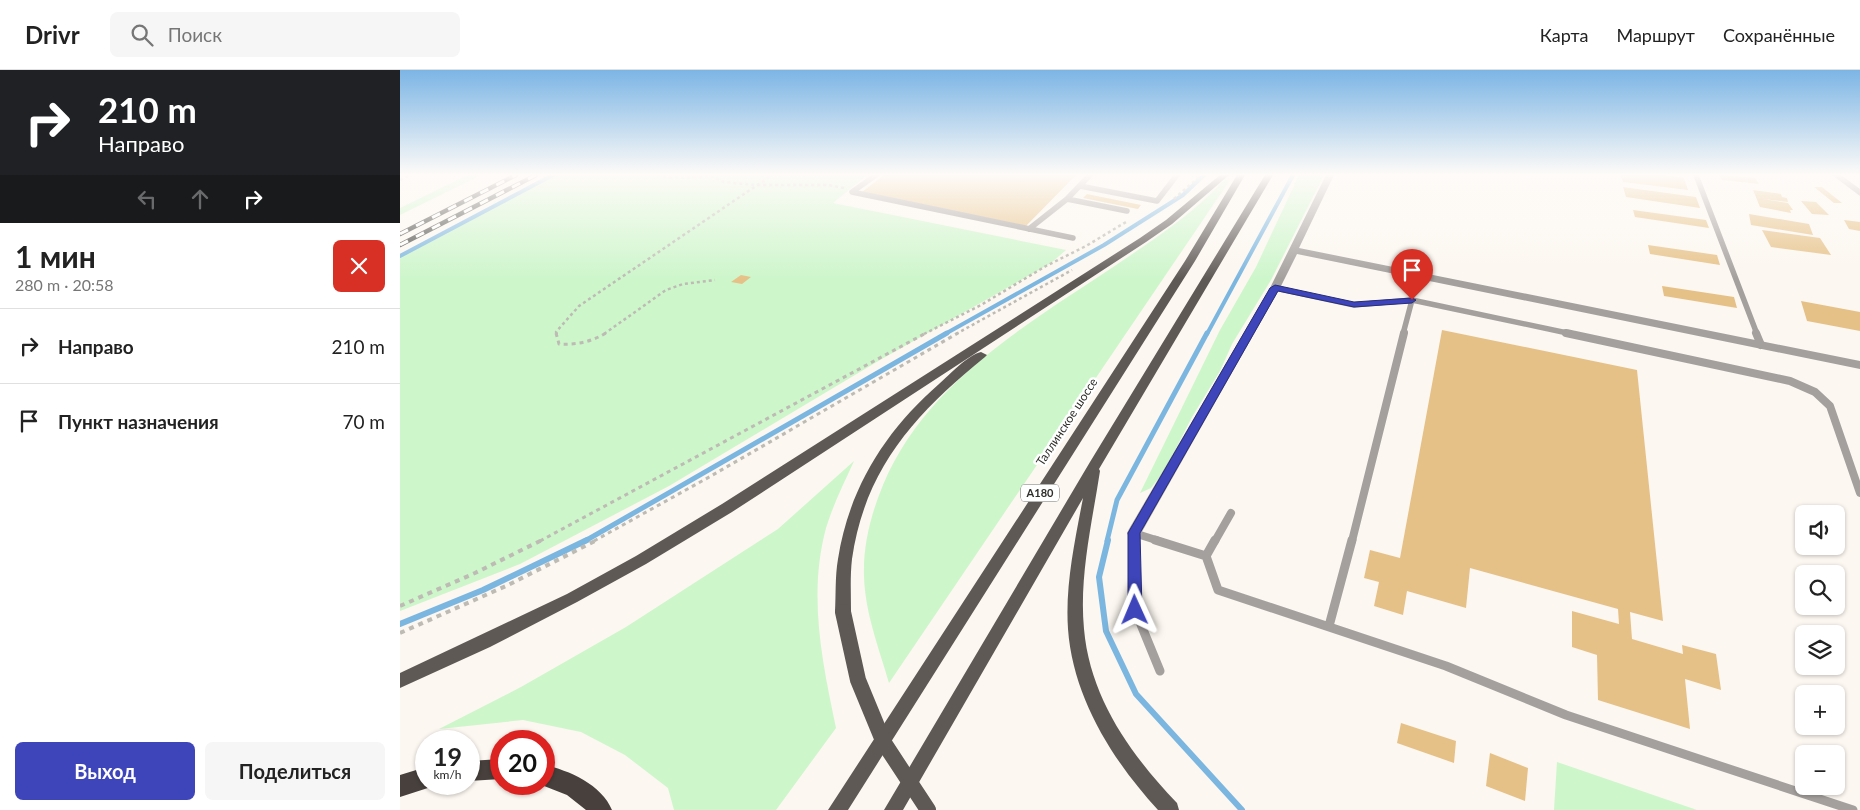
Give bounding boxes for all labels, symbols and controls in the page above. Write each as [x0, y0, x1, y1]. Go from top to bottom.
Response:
search box [110, 12, 460, 57]
text: Drivr [25, 20, 80, 49]
icon: search [128, 21, 156, 49]
text: Поиск [168, 23, 222, 46]
text: Карта [1540, 24, 1588, 46]
text: Маршрут [1616, 24, 1695, 46]
text: Сохранённые [1723, 24, 1835, 46]
text: 210 m [98, 88, 197, 130]
icon: right [15, 90, 80, 155]
text: Направо [98, 130, 184, 157]
icon: left [133, 185, 161, 213]
icon: ahead [186, 185, 214, 213]
icon: right [239, 185, 267, 213]
text: 1 мин [15, 238, 96, 274]
button: close [333, 240, 385, 292]
pin [1391, 249, 1433, 300]
icon: arrive [1398, 256, 1426, 284]
text: 280 m · 20:58 [15, 275, 114, 294]
icon: right [15, 332, 43, 360]
text: Направо [58, 335, 134, 358]
text: 210 m [331, 335, 385, 358]
street label: Таллинское шоссе [1033, 375, 1101, 468]
icon: arrive [15, 407, 43, 435]
text: Пункт назначения [58, 410, 219, 433]
text: 70 m [342, 410, 385, 433]
road number: A180 [1021, 484, 1059, 502]
map controls [1795, 505, 1845, 795]
button: sound [1795, 505, 1845, 555]
button: search [1795, 565, 1845, 615]
position arrow [1108, 583, 1160, 635]
button: layers [1795, 625, 1845, 675]
button: + [1795, 685, 1845, 735]
speed limit sign: 20 [490, 730, 555, 795]
text: 19 [433, 741, 462, 771]
button: Выход [15, 742, 195, 800]
button: Поделиться [205, 742, 385, 800]
button: − [1795, 745, 1845, 795]
text: km/h [433, 767, 462, 782]

